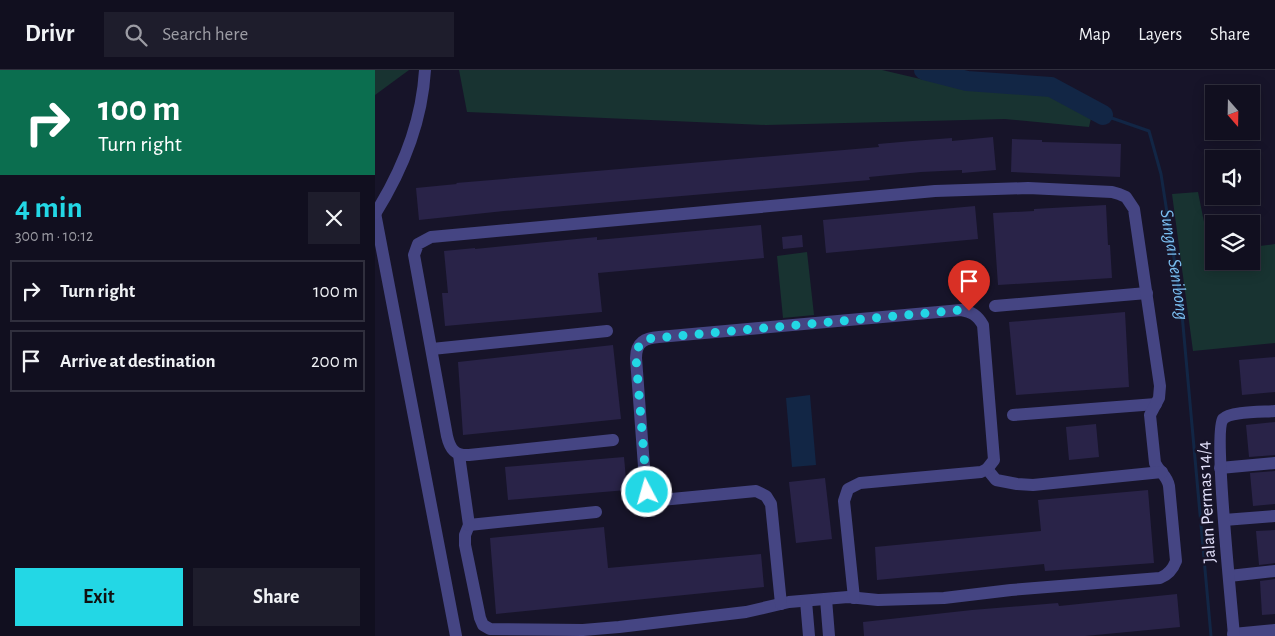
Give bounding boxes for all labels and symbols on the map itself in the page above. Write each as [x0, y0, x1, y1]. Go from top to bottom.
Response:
north arrow [1205, 85, 1260, 140]
water label: Sungai Senibong [1157, 208, 1192, 321]
pin [948, 260, 990, 311]
street label: Jalan Permas 14/4 [1195, 440, 1219, 563]
position arrow [620, 465, 672, 517]

